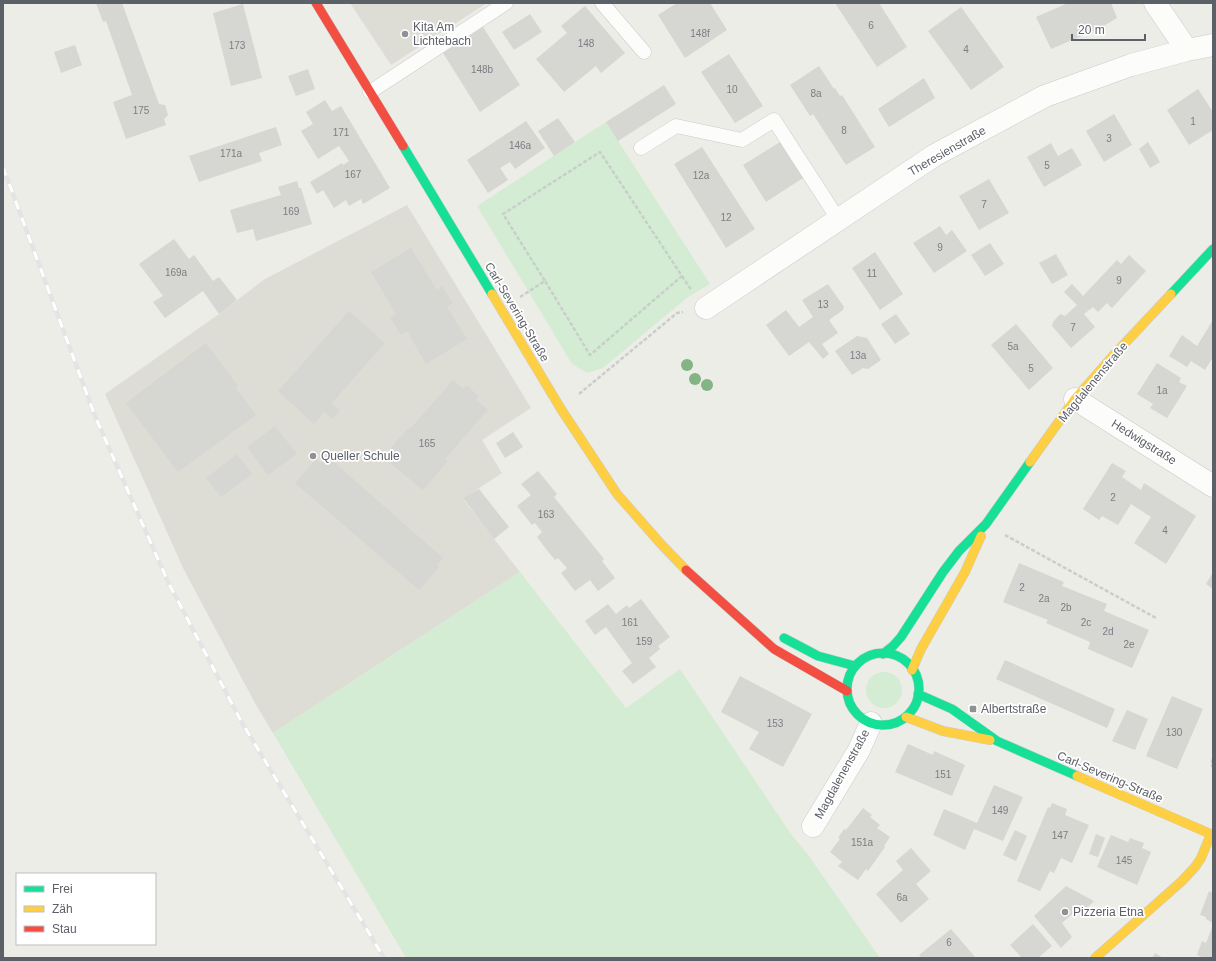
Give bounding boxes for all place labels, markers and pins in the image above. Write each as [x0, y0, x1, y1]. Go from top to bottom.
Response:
place label: Kita Am Lichtebach [413, 20, 471, 48]
marker: Kita Am Lichtebach [400, 29, 410, 39]
place label: Queller Schule [321, 449, 400, 463]
marker: Queller Schule [308, 451, 318, 461]
place label: Albertstraße [981, 702, 1047, 716]
marker: Albertstraße [968, 704, 978, 714]
place label: Pizzeria Etna [1073, 905, 1144, 919]
marker: Pizzeria Etna [1060, 907, 1070, 917]

